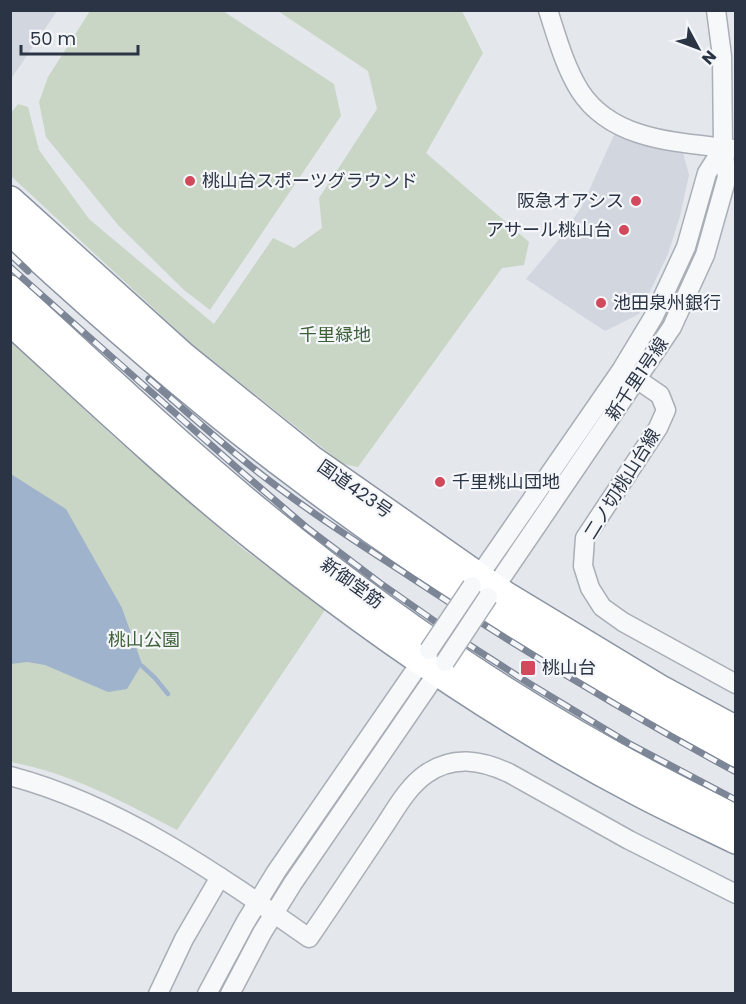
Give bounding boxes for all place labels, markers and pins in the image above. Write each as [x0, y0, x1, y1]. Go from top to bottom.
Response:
place label: 桃山台スポーツグラウンド [202, 168, 418, 193]
marker: 桃山台スポーツグラウンド [183, 174, 197, 188]
place label: 阪急オアシス [517, 188, 624, 213]
marker: 阪急オアシス [629, 194, 643, 208]
place label: アサール桃山台 [486, 217, 612, 242]
marker: アサール桃山台 [617, 223, 631, 237]
place label: 池田泉州銀行 [613, 290, 721, 315]
marker: 池田泉州銀行 [594, 296, 608, 310]
place label: 千里桃山団地 [452, 469, 560, 494]
marker: 千里桃山団地 [433, 475, 447, 489]
place label: 桃山台 [542, 655, 596, 680]
marker: 桃山台 [519, 659, 537, 677]

